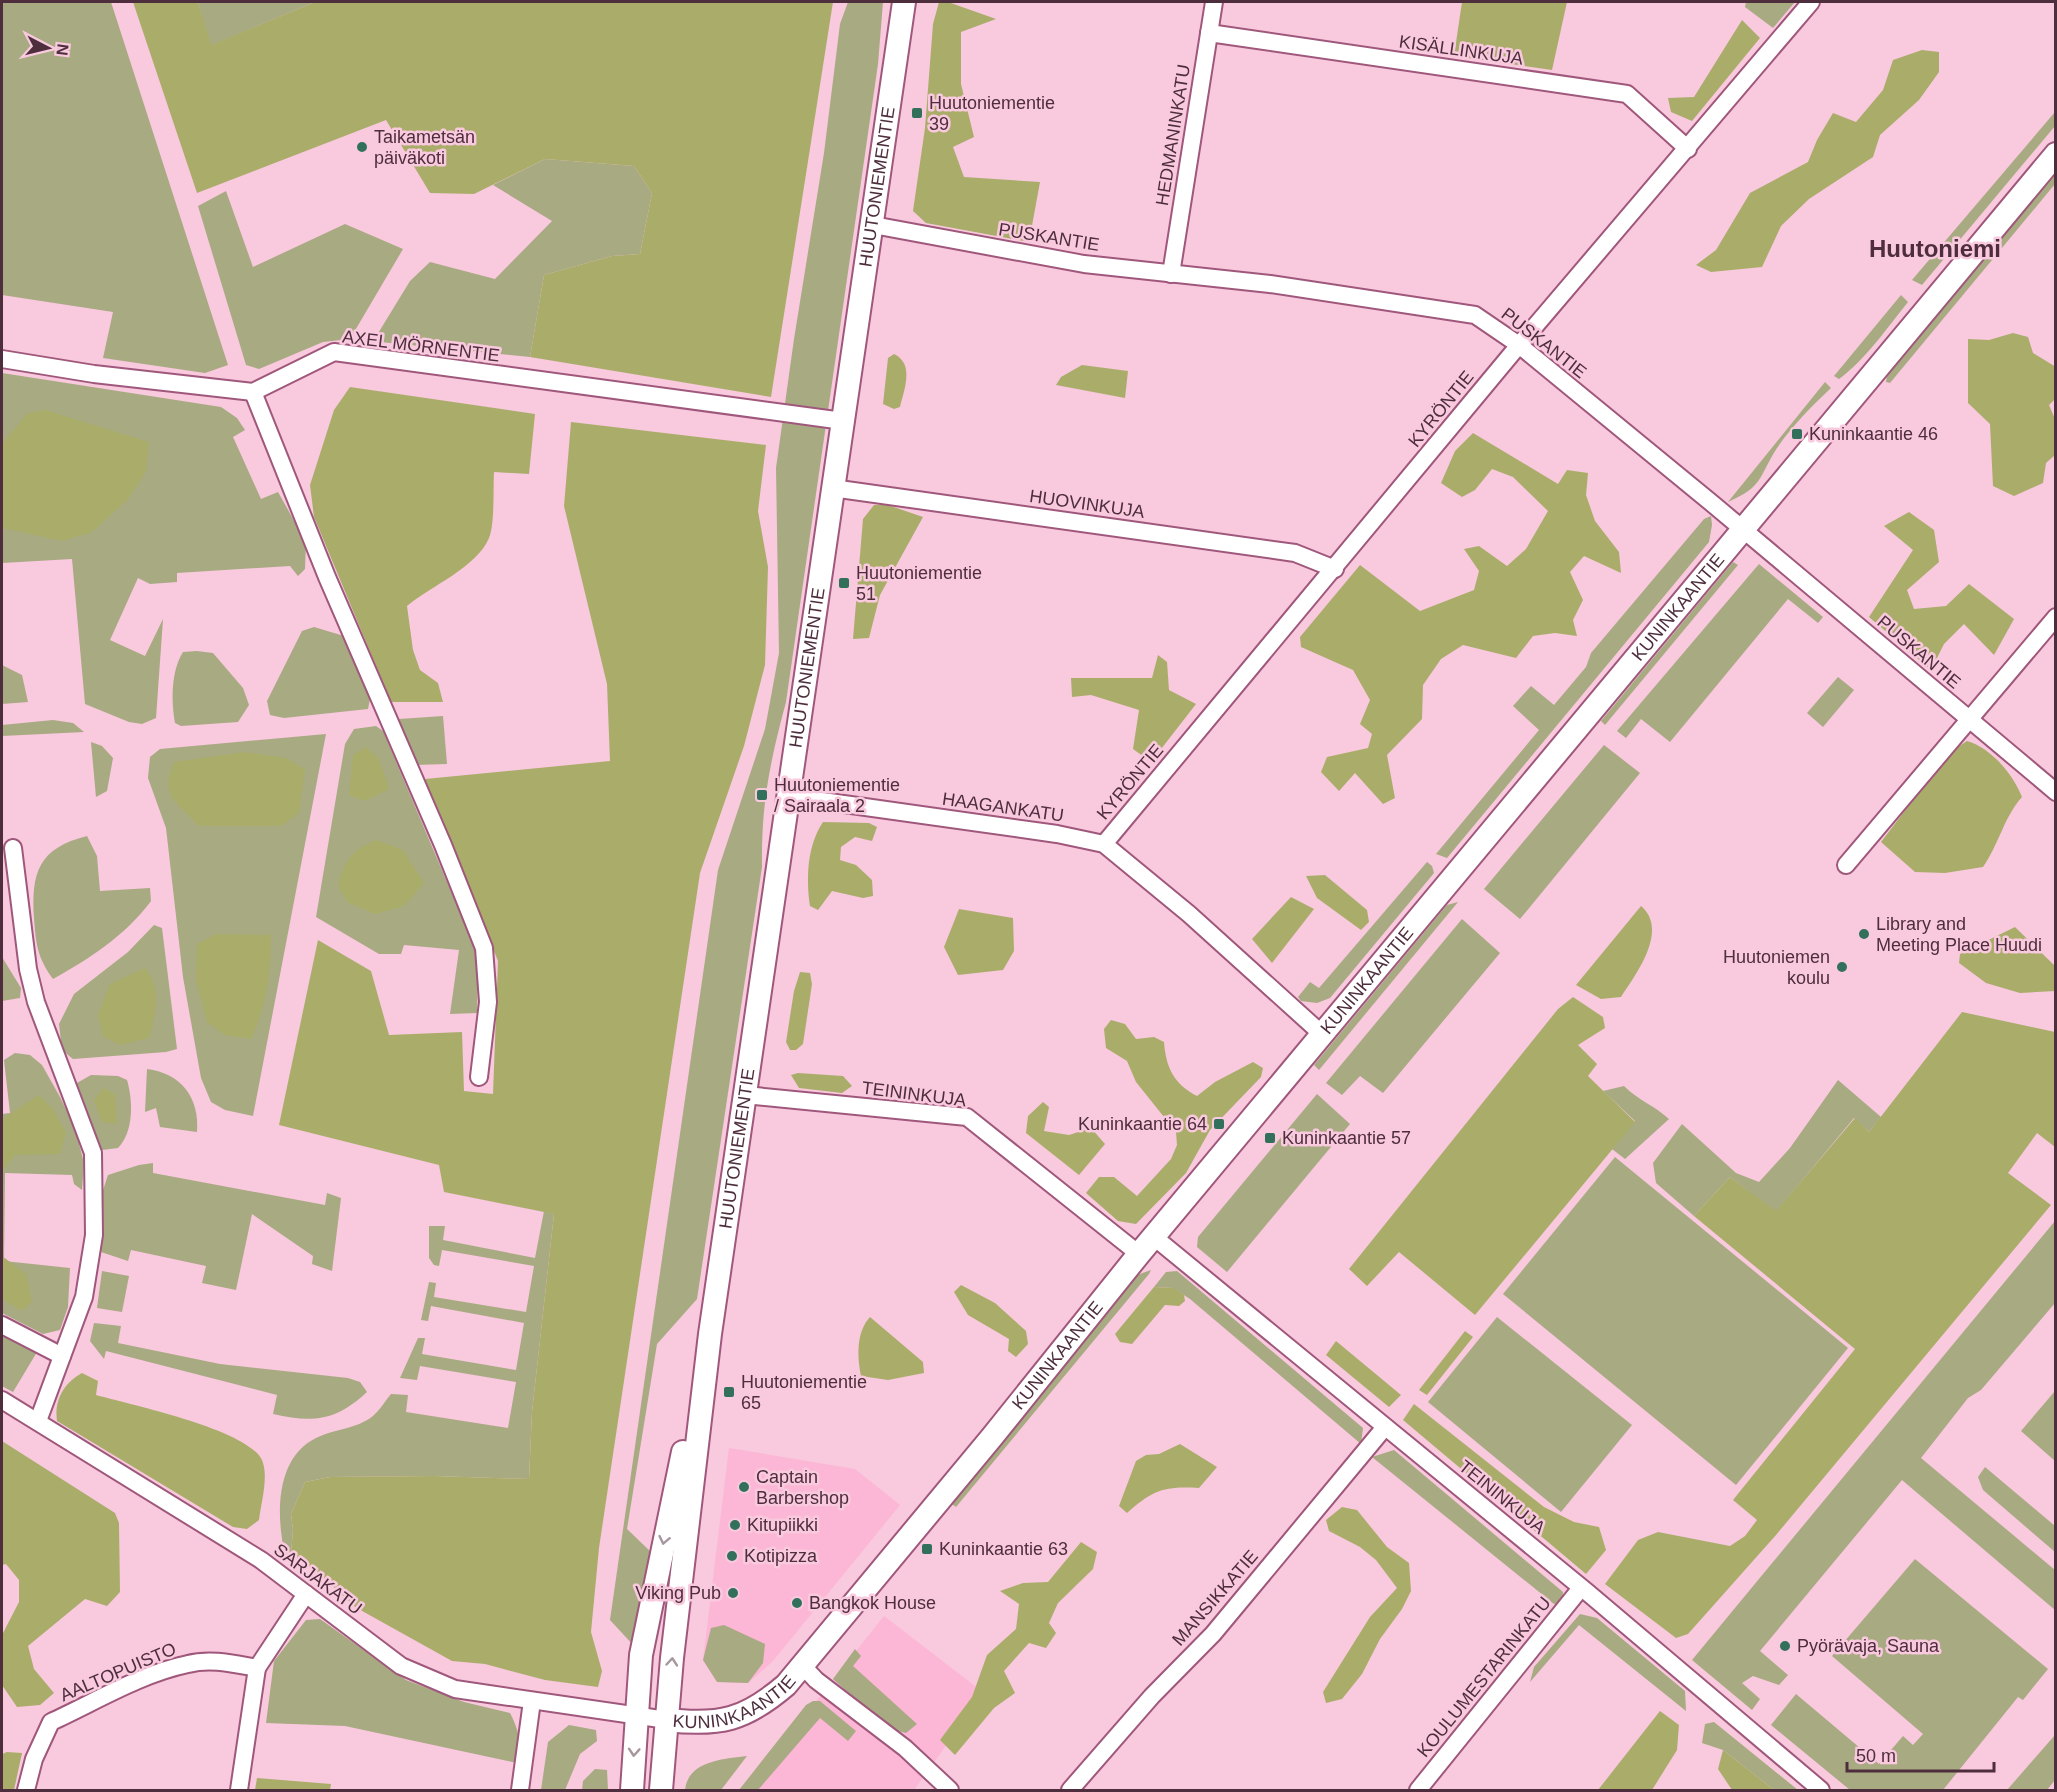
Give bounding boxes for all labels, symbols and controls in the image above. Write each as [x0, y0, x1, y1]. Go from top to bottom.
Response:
north arrow [18, 18, 78, 78]
street label: KISÄLLINKUJA [1398, 31, 1524, 69]
text: N [53, 43, 72, 57]
street label: HEDMANINKATU [1152, 63, 1194, 207]
place label: Huutoniementie 39 [929, 93, 1055, 134]
street label: HUUTONIEMENTIE [856, 105, 899, 268]
marker: Huutoniementie 39 [910, 106, 924, 120]
place label: Taikametsän päiväkoti [374, 127, 475, 168]
marker: Taikametsän päiväkoti [355, 140, 369, 154]
street label: PUSKANTIE [997, 219, 1101, 255]
district label: Huutoniemi [1869, 235, 2001, 262]
street label: PUSKANTIE [1498, 304, 1590, 382]
street label: AXEL MÖRNENTIE [341, 326, 501, 366]
street label: KYRÖNTIE [1404, 367, 1478, 451]
place label: Kuninkaantie 46 [1809, 424, 1938, 444]
marker: Kuninkaantie 46 [1790, 427, 1804, 441]
street label: HUOVINKUJA [1028, 486, 1146, 522]
street label: KUNINKAANTIE [1628, 550, 1728, 665]
place label: Huutoniementie 51 [856, 563, 982, 604]
marker: Huutoniementie 51 [837, 576, 851, 590]
street label: HUUTONIEMENTIE [785, 586, 829, 749]
street label: PUSKANTIE [1873, 612, 1965, 692]
street label: KYRÖNTIE [1093, 740, 1167, 824]
place label: Huutoniementie / Sairaala 2 [774, 775, 900, 816]
marker: Huutoniementie / Sairaala 2 [755, 788, 769, 802]
street label: HAAGANKATU [941, 789, 1065, 825]
place label: Library and Meeting Place Huudi [1876, 914, 2042, 955]
street label: KUNINKAANTIE [1317, 923, 1417, 1038]
marker: Library and Meeting Place Huudi [1857, 927, 1871, 941]
place label: Huutoniemen koulu [1723, 947, 1830, 988]
marker: Huutoniemen koulu [1835, 960, 1849, 974]
street label: HUUTONIEMENTIE [715, 1067, 759, 1230]
street label: TEININKUJA [861, 1078, 967, 1110]
place label: Kuninkaantie 64 [1078, 1114, 1207, 1134]
marker: Kuninkaantie 64 [1212, 1117, 1226, 1131]
place label: Kuninkaantie 57 [1282, 1128, 1411, 1148]
marker: Kuninkaantie 57 [1263, 1131, 1277, 1145]
street label: KUNINKAANTIE [1008, 1297, 1107, 1414]
place label: Huutoniementie 65 [741, 1372, 867, 1413]
marker: Huutoniementie 65 [722, 1385, 736, 1399]
street label: TEININKUJA [1455, 1456, 1549, 1538]
place label: Captain Barbershop [756, 1467, 849, 1508]
marker: Captain Barbershop [737, 1480, 751, 1494]
place label: Kitupiikki [747, 1515, 818, 1535]
marker: Kitupiikki [728, 1518, 742, 1532]
one-way arrow [658, 1535, 671, 1545]
place label: Kuninkaantie 63 [939, 1539, 1068, 1559]
street label: SARJAKATU [270, 1540, 366, 1618]
marker: Kuninkaantie 63 [920, 1542, 934, 1556]
place label: Kotipizza [744, 1546, 818, 1566]
street label: MANSIKKATIE [1168, 1546, 1262, 1650]
marker: Kotipizza [725, 1549, 739, 1563]
place label: Viking Pub [635, 1583, 721, 1603]
marker: Viking Pub [726, 1586, 740, 1600]
place label: Bangkok House [809, 1593, 936, 1613]
street label: KOULUMESTARINKATU [1413, 1593, 1555, 1761]
marker: Bangkok House [790, 1596, 804, 1610]
place label: Pyörävaja, Sauna [1797, 1636, 1940, 1656]
street label: AALTOPUISTO [57, 1639, 179, 1705]
marker: Pyörävaja, Sauna [1778, 1639, 1792, 1653]
one-way arrow [665, 1658, 678, 1667]
street label: KUNINKAANTIE [672, 1671, 800, 1732]
scale bar [1847, 1735, 1994, 1773]
text: 50 m [1856, 1746, 1896, 1766]
one-way arrow [628, 1748, 641, 1757]

